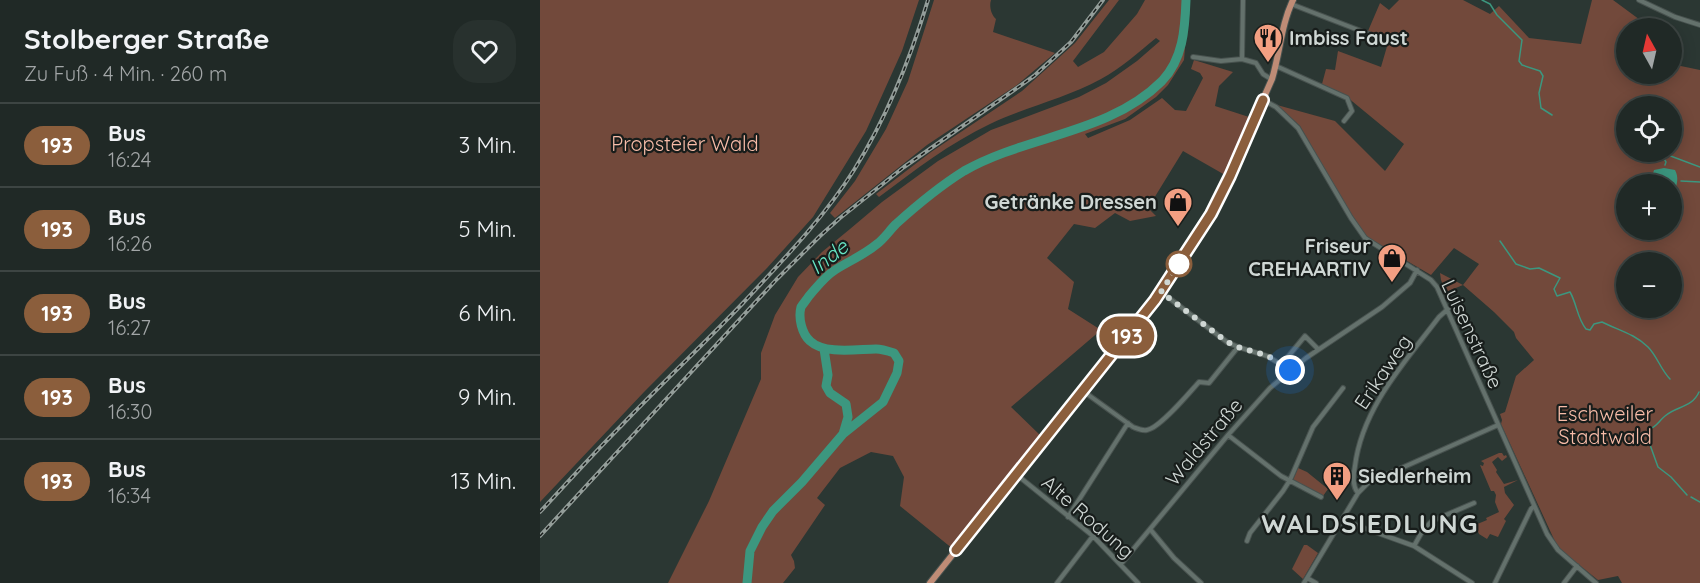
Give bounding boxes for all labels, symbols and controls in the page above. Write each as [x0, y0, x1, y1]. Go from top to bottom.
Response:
north arrow [1616, 18, 1682, 84]
map controls [1616, 18, 1682, 318]
button: heart [453, 20, 516, 83]
text: Stolberger Straße [24, 21, 269, 56]
restaurant icon: Imbiss Faust [1252, 22, 1284, 64]
place label: Imbiss Faust [1289, 25, 1408, 50]
text: Zu Fuß · 4 Min. · 260 m [24, 61, 227, 86]
button: locate [1616, 96, 1682, 162]
text: Bus [108, 119, 146, 147]
text: 3 Min. [459, 131, 516, 159]
park label: Propsteier Wald [611, 131, 759, 156]
text: 193 [41, 132, 73, 158]
text: 16:24 [108, 147, 151, 172]
button: + [1616, 174, 1682, 240]
shop icon: Getränke Dressen [1162, 186, 1194, 228]
place label: Getränke Dressen [985, 189, 1157, 214]
text: Bus [108, 203, 146, 231]
text: 5 Min. [458, 215, 516, 243]
text: 193 [41, 216, 73, 242]
text: 16:26 [108, 231, 152, 256]
water label: Inde [804, 232, 854, 279]
place label: Friseur CREHAARTIV [1248, 233, 1371, 281]
shop icon: Friseur CREHAARTIV [1376, 242, 1408, 284]
unlabelled marker [1166, 251, 1192, 277]
button: − [1616, 252, 1682, 318]
street label: Luisenstraße [1436, 275, 1509, 392]
text: Bus [108, 287, 146, 315]
text: 6 Min. [459, 299, 516, 327]
text: 193 [41, 300, 73, 326]
text: 16:27 [108, 315, 151, 340]
line badge: 193 [1092, 316, 1162, 356]
text: 193 [1111, 323, 1143, 349]
street label: Erikaweg [1349, 330, 1417, 414]
your location [1275, 355, 1305, 385]
text: Bus [108, 371, 146, 399]
text: 9 Min. [458, 383, 516, 411]
text: 193 [41, 384, 73, 410]
street label: Waldstraße [1160, 393, 1248, 491]
text: 16:30 [108, 399, 152, 424]
park label: Eschweiler Stadtwald [1557, 401, 1654, 449]
text: Bus [108, 455, 146, 483]
building icon: Siedlerheim [1321, 460, 1353, 502]
place label: Siedlerheim [1358, 463, 1471, 488]
text: 13 Min. [451, 467, 516, 495]
text: 193 [41, 468, 73, 494]
street label: Alte Rodung [1037, 470, 1140, 564]
text: 16:34 [108, 483, 151, 508]
district label: WALDSIEDLUNG [1261, 507, 1479, 540]

